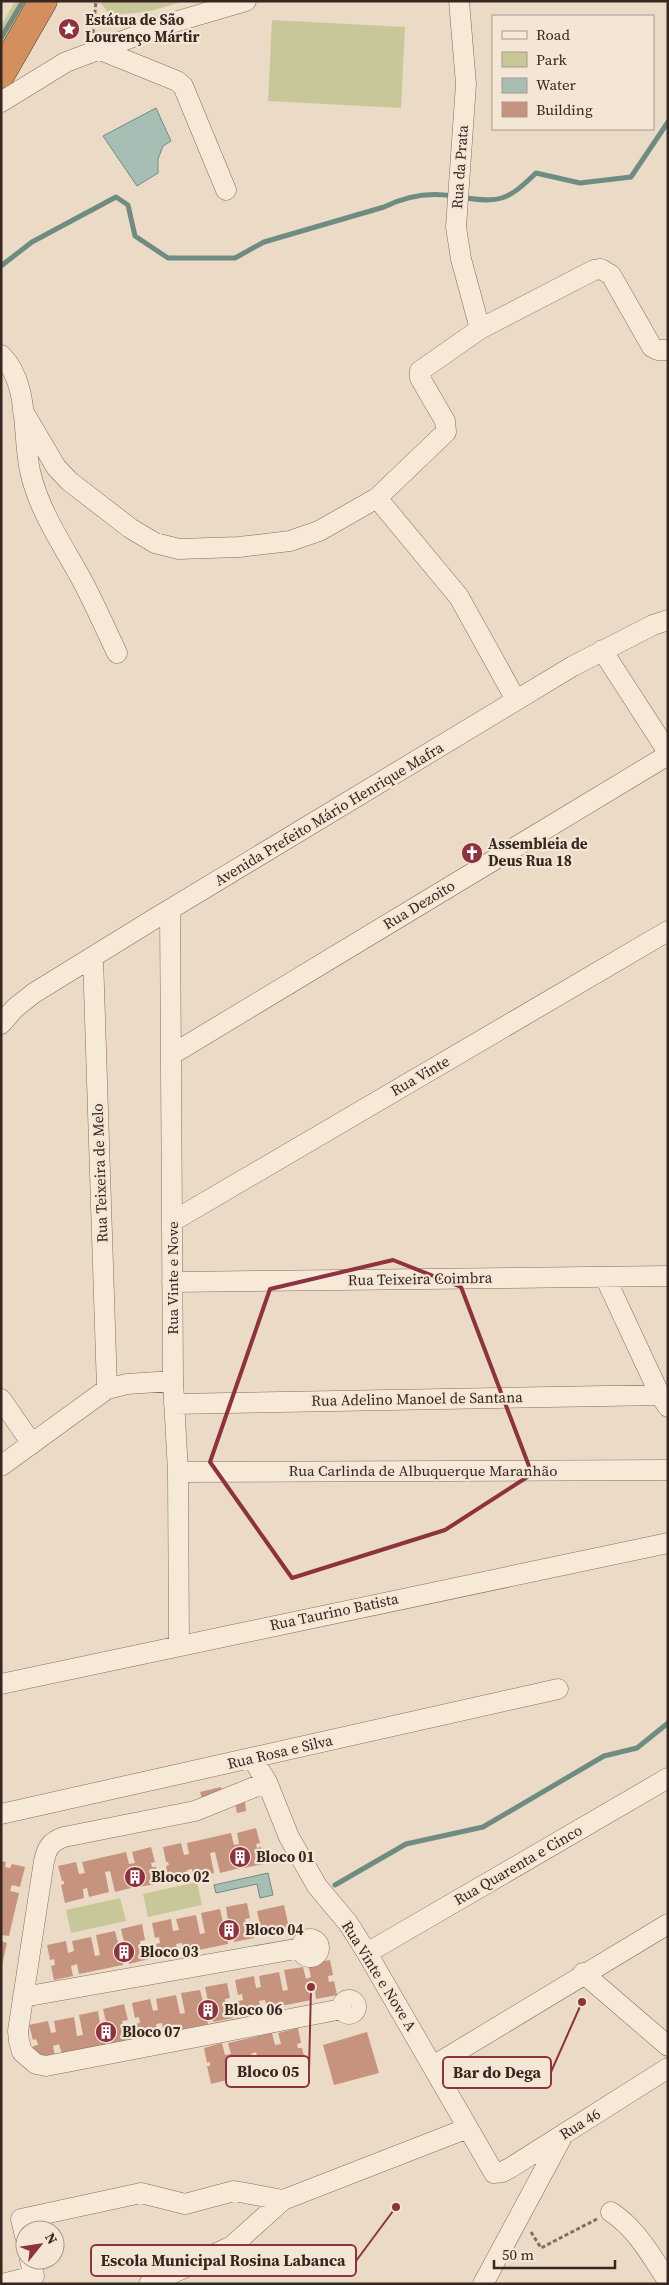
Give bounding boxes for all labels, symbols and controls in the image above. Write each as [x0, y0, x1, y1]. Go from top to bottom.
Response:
place label: Estátua de São Lourenço Mártir [85, 9, 200, 47]
legend [492, 15, 654, 130]
place icon: Estátua de São Lourenço Mártir [57, 17, 81, 41]
text: Road [536, 24, 570, 45]
text: Park [536, 49, 568, 70]
text: Water [536, 74, 577, 95]
text: Building [536, 99, 593, 120]
street label: Rua da Prata [446, 124, 473, 210]
street label: Avenida Prefeito Mário Henrique Mafra [210, 736, 447, 890]
place label: Assembleia de Deus Rua 18 [488, 833, 588, 871]
church icon: Assembleia de Deus Rua 18 [460, 841, 484, 865]
street label: Rua Dezoito [379, 875, 459, 934]
street label: Rua Vinte [386, 1050, 453, 1101]
street label: Rua Teixeira de Melo [87, 1103, 112, 1243]
street label: Rua Vinte e Nove [162, 1221, 183, 1335]
street label: Rua Teixeira Coimbra [348, 1267, 493, 1290]
street label: Rua Adelino Manoel de Santana [311, 1386, 523, 1411]
street label: Rua Carlinda de Albuquerque Maranhão [289, 1460, 557, 1481]
street label: Rua Taurino Batista [268, 1588, 401, 1635]
street label: Rua Rosa e Silva [225, 1729, 335, 1774]
street label: Rua Quarenta e Cinco [450, 1819, 586, 1910]
building icon: Bloco 01 [228, 1845, 252, 1869]
place label: Bloco 01 [256, 1846, 315, 1867]
building icon: Bloco 02 [123, 1865, 147, 1889]
place label: Bloco 02 [151, 1866, 210, 1887]
street label: Rua Vinte e Nove A [337, 1916, 422, 2035]
building icon: Bloco 04 [217, 1918, 241, 1942]
place label: Bloco 04 [245, 1919, 304, 1940]
building icon: Bloco 03 [112, 1940, 136, 1964]
place label: Bloco 03 [140, 1941, 199, 1962]
building icon: Bloco 06 [196, 1998, 220, 2022]
place label: Bloco 06 [224, 1999, 283, 2020]
building icon: Bloco 07 [94, 2020, 118, 2044]
place label: Bloco 07 [122, 2021, 181, 2042]
callout: Bloco 05 [226, 2056, 309, 2087]
callout: Bar do Dega [443, 2057, 551, 2088]
text: Bloco 05 [237, 2060, 300, 2082]
text: Bar do Dega [453, 2061, 542, 2083]
street label: Rua 46 [555, 2103, 604, 2144]
north arrow [15, 2220, 65, 2270]
text: N [40, 2229, 62, 2248]
scale bar [494, 2238, 615, 2270]
text: 50 m [502, 2244, 534, 2265]
callout: Escola Municipal Rosina Labanca [91, 2245, 356, 2276]
text: Escola Municipal Rosina Labanca [100, 2249, 346, 2271]

